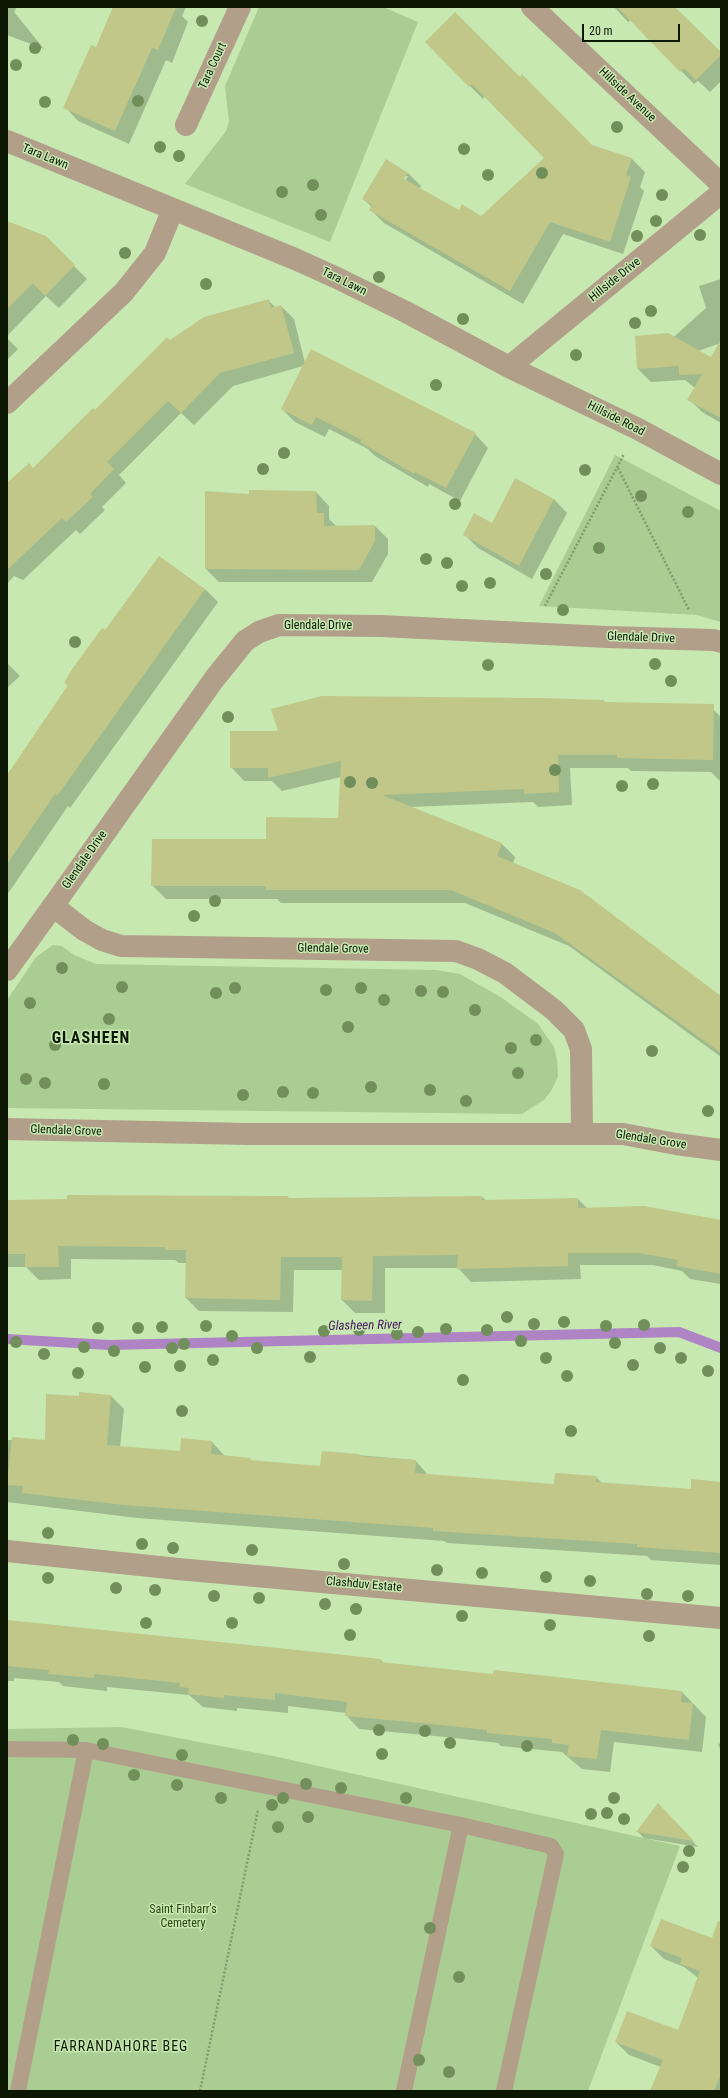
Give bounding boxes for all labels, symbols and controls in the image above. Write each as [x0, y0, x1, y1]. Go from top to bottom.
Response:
scale bar [584, 16, 682, 42]
text: 20 m [589, 24, 613, 38]
street label: Tara Court [196, 41, 230, 91]
street label: Hillside Avenue [595, 65, 659, 125]
street label: Tara Lawn [20, 141, 70, 173]
street label: Hillside Drive [586, 255, 644, 305]
street label: Tara Lawn [319, 265, 369, 299]
street label: Hillside Road [585, 398, 647, 440]
street label: Glendale Drive [284, 619, 352, 633]
street label: Glendale Drive [607, 630, 675, 646]
street label: Glendale Drive [60, 828, 110, 892]
street label: Glendale Grove [297, 941, 369, 957]
district label: GLASHEEN [52, 1029, 130, 1049]
street label: Glendale Grove [30, 1123, 102, 1139]
street label: Glendale Grove [615, 1127, 687, 1153]
water label: Glasheen River [328, 1318, 402, 1334]
street label: Clashduv Estate [325, 1575, 403, 1595]
park label: Saint Finbarr's Cemetery [149, 1903, 217, 1931]
district label: FARRANDAHORE BEG [54, 2039, 188, 2055]

